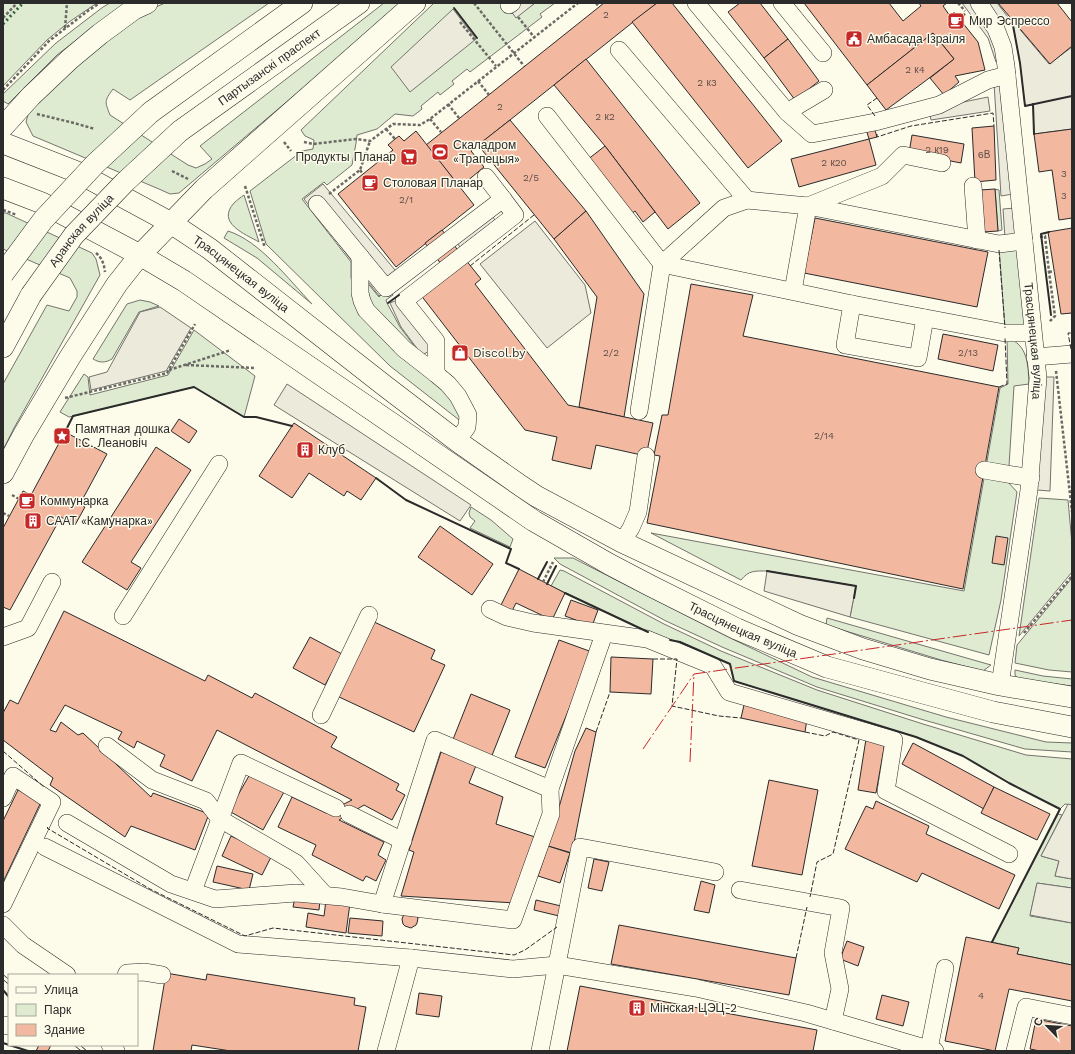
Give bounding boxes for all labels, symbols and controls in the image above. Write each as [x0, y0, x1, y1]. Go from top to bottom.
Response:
house number: 2 [603, 9, 609, 20]
cafe icon: Мир Эспрессо [946, 11, 966, 31]
place label: Мир Эспрессо [969, 14, 1050, 28]
street label: Партызанскі праспект [216, 25, 324, 108]
public building icon: Амбасада Ізраіля [844, 29, 864, 49]
place label: Амбасада Ізраіля [867, 32, 965, 46]
house number: 2 к4 [905, 64, 925, 75]
house number: 2 к3 [697, 77, 717, 88]
house number: 2 [497, 101, 503, 112]
house number: 2 к2 [595, 111, 615, 122]
place label: Скаладром «Трапецыя» [453, 138, 520, 166]
sports icon: Скаладром «Трапецыя» [430, 142, 450, 162]
house number: 2 к19 [925, 144, 949, 155]
supermarket icon: Продукты Планар [399, 147, 419, 167]
house number: 6В [978, 149, 991, 160]
place label: Продукты Планар [295, 150, 396, 164]
house number: 2 к20 [821, 157, 847, 168]
house number: 3 [1061, 168, 1067, 179]
house number: 2/5 [523, 172, 539, 183]
cafe icon: Столовая Планар [360, 173, 380, 193]
place label: Столовая Планар [383, 176, 483, 190]
house number: 3 [1061, 190, 1067, 201]
street label: Аранская вуліца [46, 191, 117, 270]
house number: 2/1 [399, 194, 413, 205]
street label: Трасцянецкая вуліца [190, 233, 292, 315]
street label: Трасцянецкая вуліца [1021, 282, 1045, 400]
shop icon: Discol.by [450, 343, 470, 363]
place label: Discol.by [473, 346, 526, 360]
house number: 2/2 [603, 347, 619, 358]
house number: 2/13 [958, 347, 978, 358]
place label: Памятная дошка І.С. Леановіч [75, 422, 170, 450]
place icon: Памятная дошка І.С. Леановіч [52, 426, 72, 446]
house number: 2/14 [814, 430, 834, 441]
building icon: Клуб [295, 440, 315, 460]
place label: Клуб [318, 443, 345, 457]
cafe icon: Коммунарка [17, 491, 37, 511]
place label: Коммунарка [40, 494, 109, 508]
building icon: СААТ «Камунарка» [23, 511, 43, 531]
place label: СААТ «Камунарка» [46, 514, 153, 528]
street label: Трасцянецкая вуліца [686, 599, 799, 661]
legend [8, 974, 138, 1046]
text: Улица [44, 983, 78, 997]
house number: 4 [978, 990, 984, 1001]
building icon: Мінская ЦЭЦ-2 [627, 998, 647, 1018]
place label: Мінская ЦЭЦ-2 [650, 1001, 737, 1015]
text: Парк [44, 1003, 72, 1017]
north arrow [1027, 1006, 1067, 1046]
text: С [1031, 1016, 1046, 1028]
text: Здание [44, 1023, 85, 1037]

